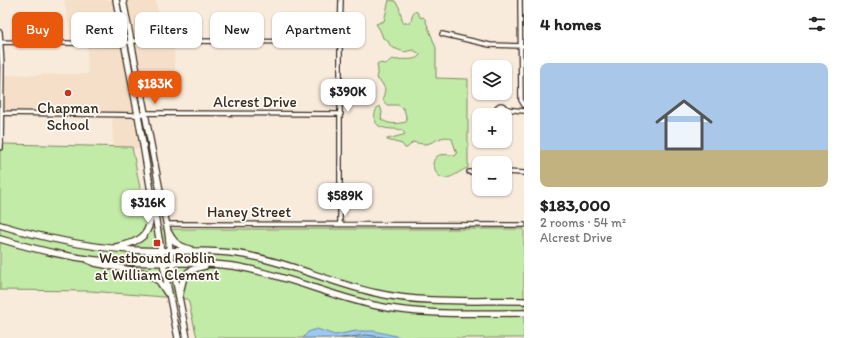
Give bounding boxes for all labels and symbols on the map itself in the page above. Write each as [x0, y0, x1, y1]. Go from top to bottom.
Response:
pin: $183K [127, 71, 183, 105]
pin: $390K [320, 79, 376, 113]
marker: Chapman School [63, 88, 73, 98]
street label: Alcrest Drive [213, 93, 297, 111]
place label: Chapman School [37, 99, 99, 134]
pin: $589K [317, 183, 373, 217]
pin: $316K [120, 190, 176, 224]
street label: Haney Street [207, 203, 291, 221]
marker: Westbound Roblin at William Clement [152, 238, 162, 248]
place label: Westbound Roblin at William Clement [95, 249, 220, 284]

